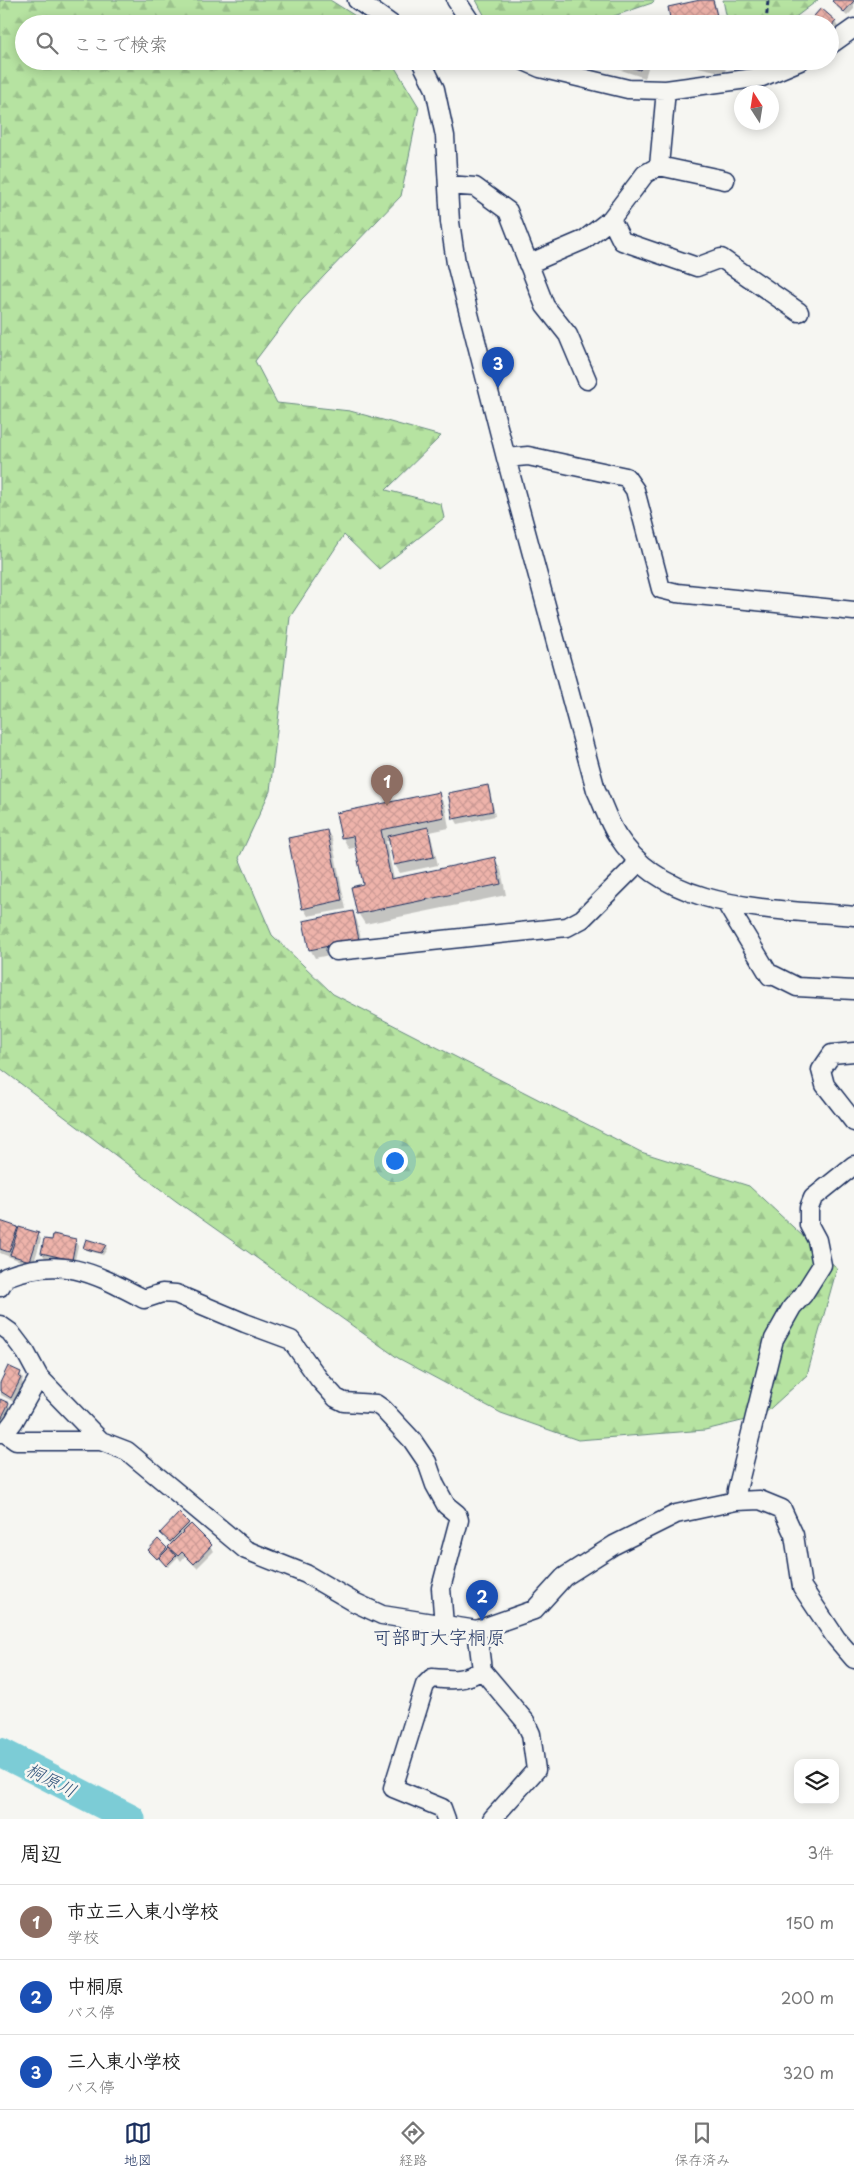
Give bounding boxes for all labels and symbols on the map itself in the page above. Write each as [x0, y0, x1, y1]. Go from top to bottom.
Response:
north arrow [734, 85, 779, 130]
pin: 3 [482, 347, 514, 388]
pin: 1 [371, 765, 403, 806]
your location [382, 1148, 408, 1174]
pin: 2 [466, 1580, 498, 1621]
district label: 可部町大字桐原 [372, 1622, 506, 1650]
water label: 桐原川 [22, 1755, 82, 1803]

